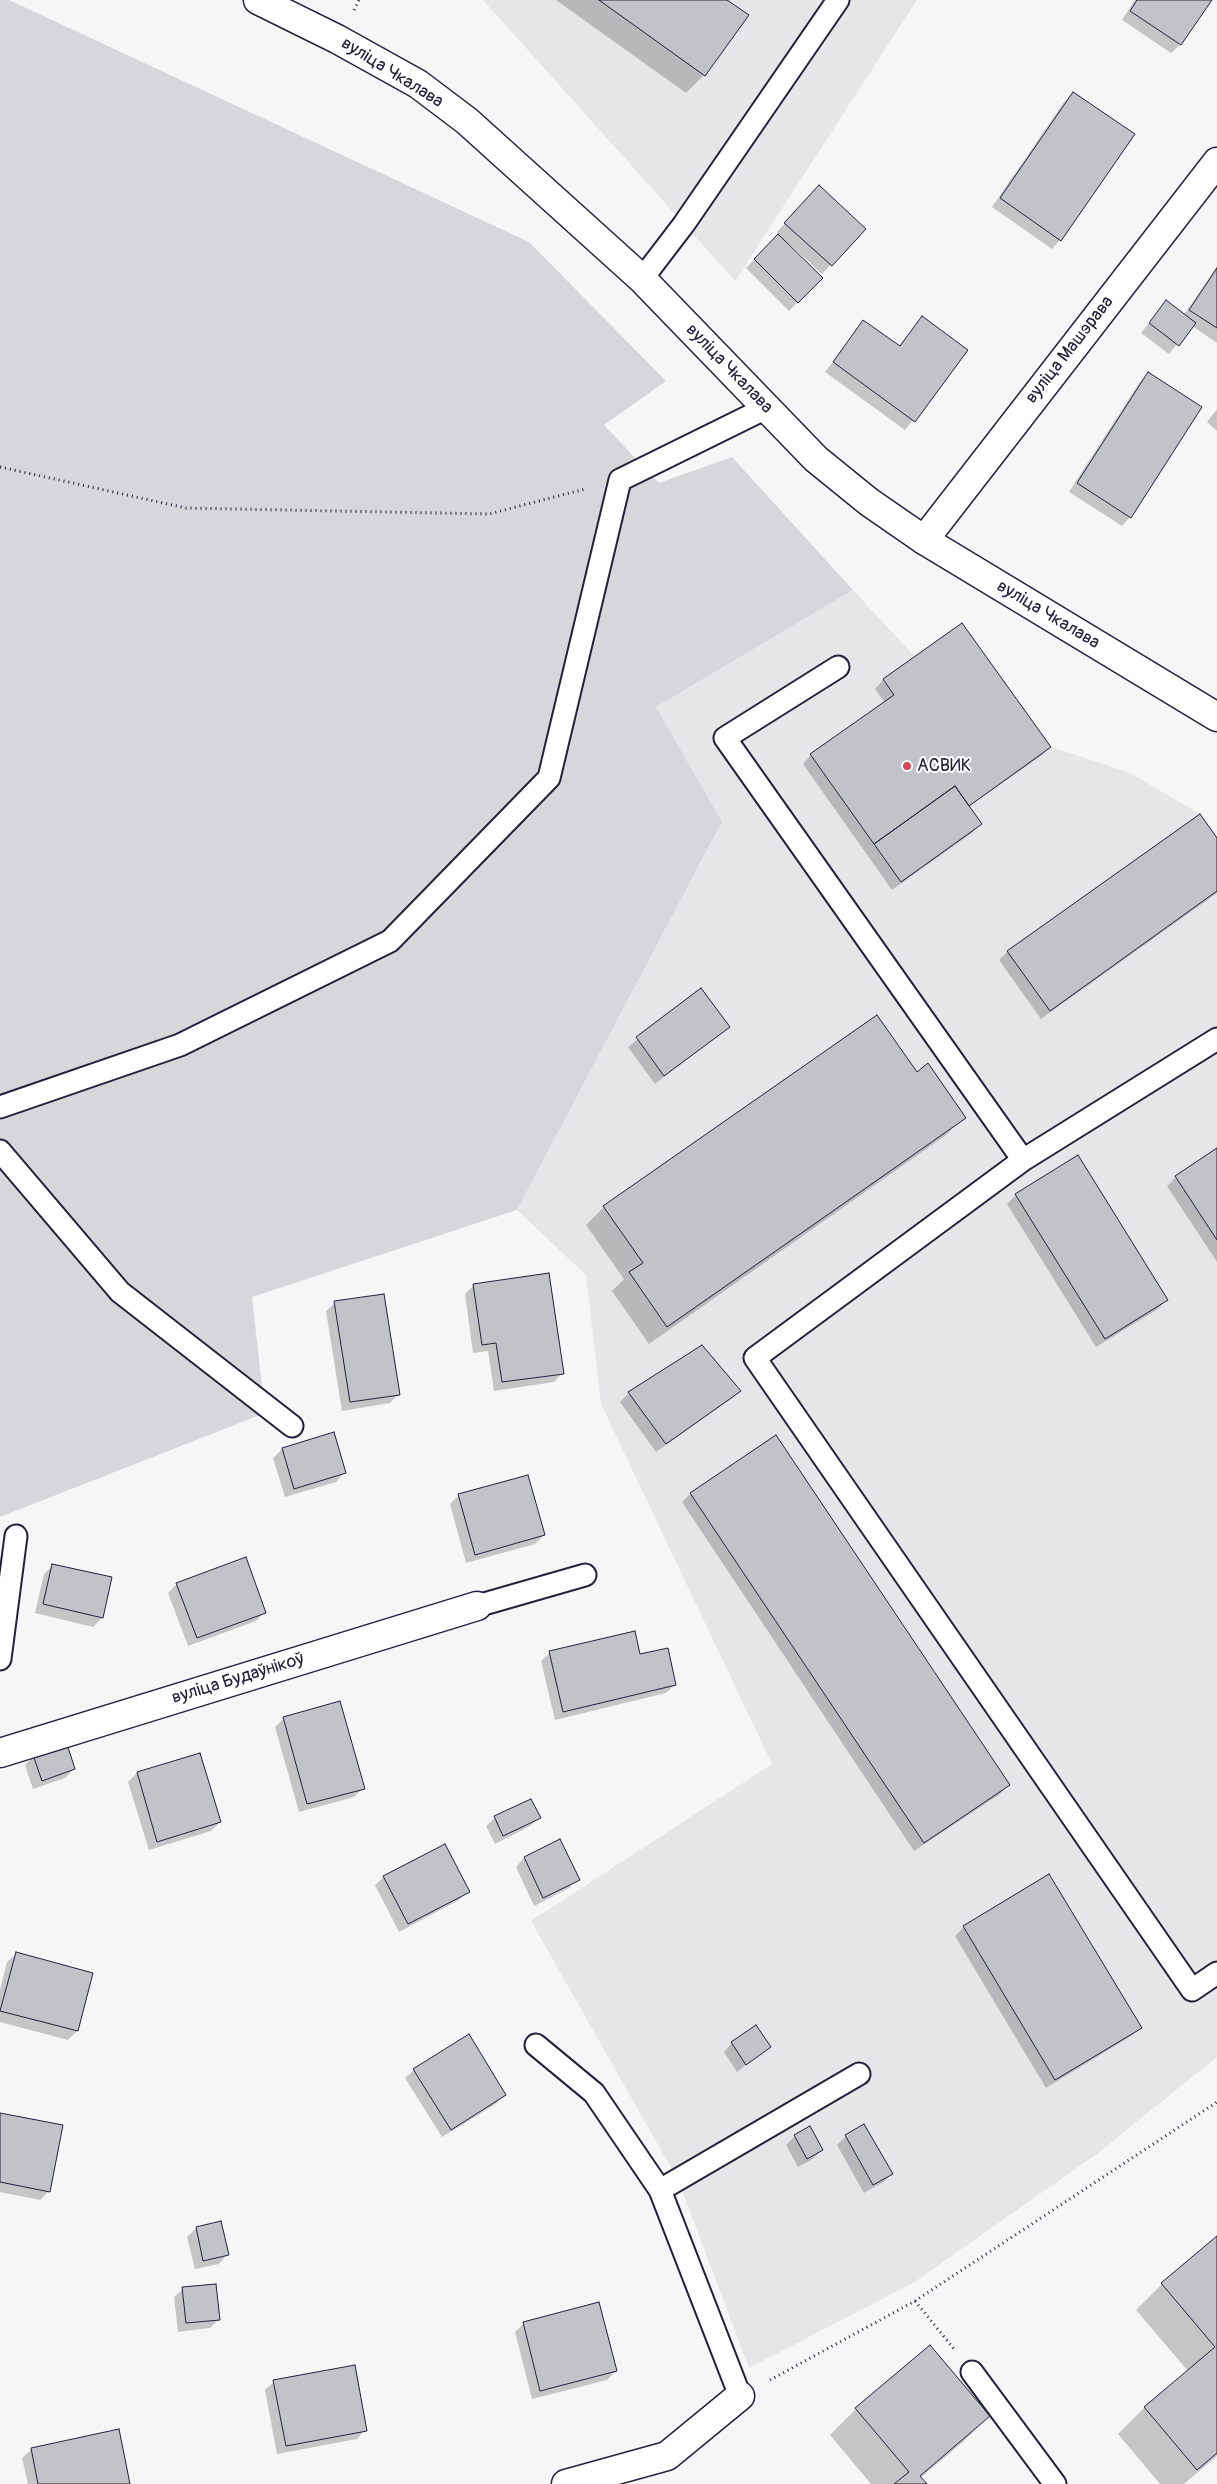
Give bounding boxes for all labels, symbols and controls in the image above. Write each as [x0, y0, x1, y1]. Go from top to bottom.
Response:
street label: вуліца Чкалава [337, 33, 447, 113]
street label: вуліца Машэрава [1021, 292, 1119, 408]
street label: вуліца Чкалава [681, 320, 777, 418]
street label: вуліца Чкалава [993, 576, 1103, 654]
place label: АСВИК [917, 755, 971, 777]
marker: АСВИК [901, 760, 913, 772]
street label: вуліца Будаўнікоў [169, 1649, 307, 1709]

